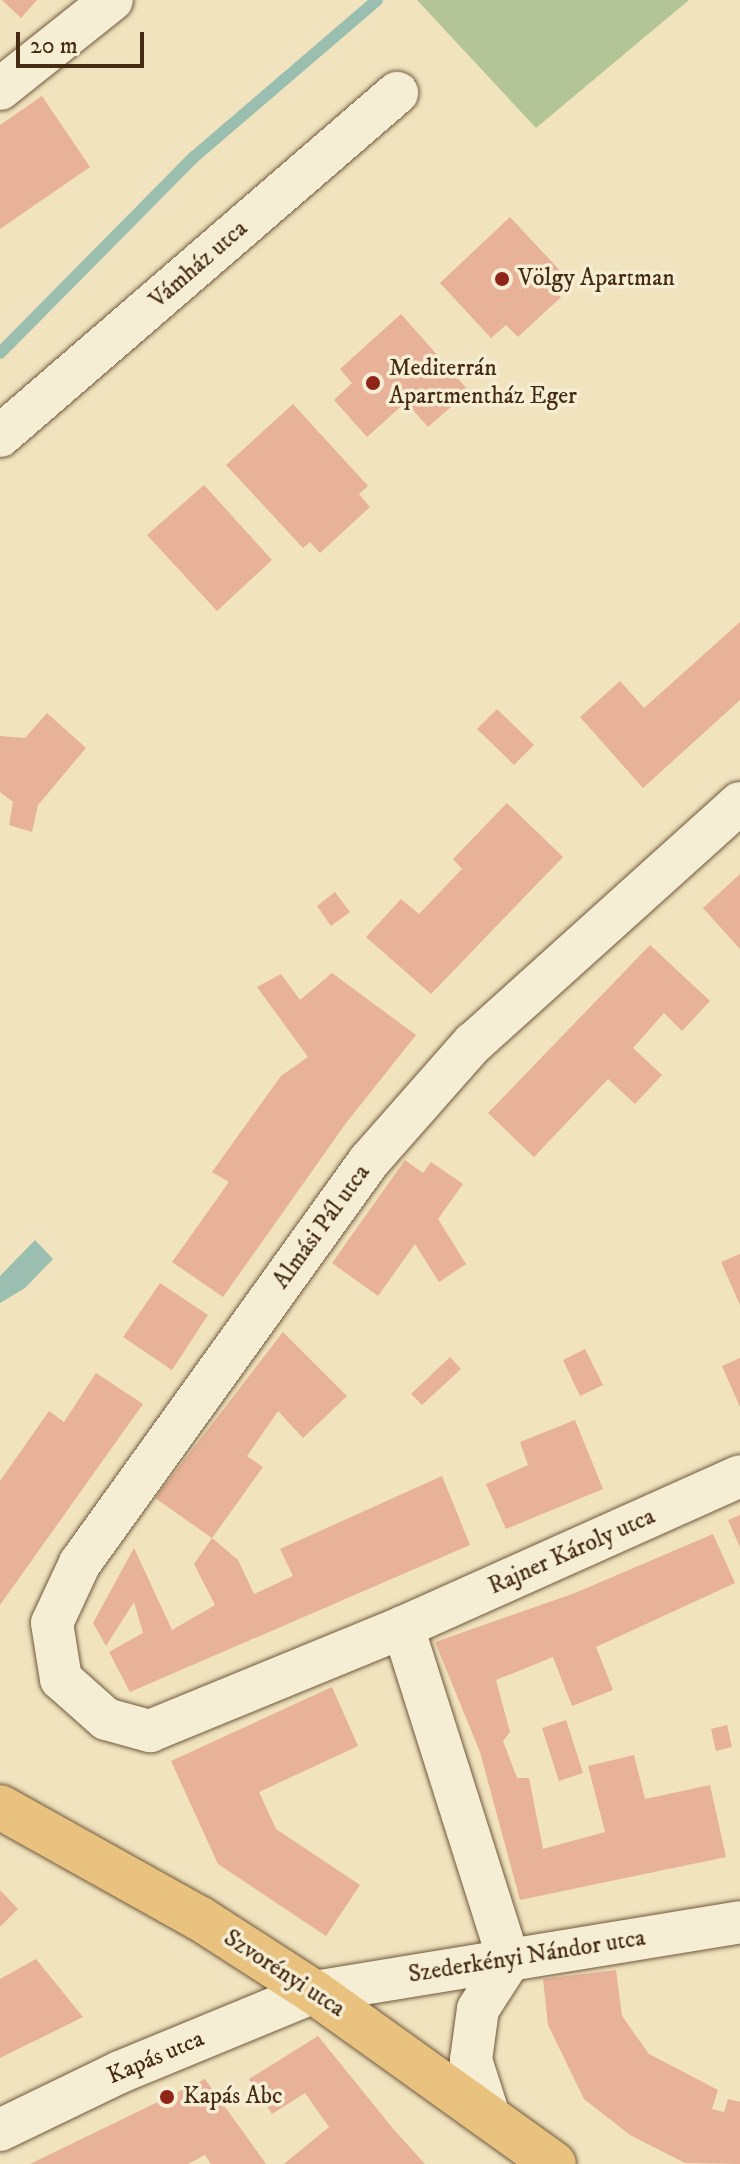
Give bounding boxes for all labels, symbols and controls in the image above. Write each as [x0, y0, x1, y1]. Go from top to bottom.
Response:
scale bar [20, 16, 148, 66]
text: 20 m [30, 31, 78, 61]
street label: Vámház utca [144, 215, 254, 315]
place label: Völgy Apartman [518, 265, 675, 293]
marker: Völgy Apartman [493, 270, 511, 288]
place label: Mediterrán Apartmentház Eger [389, 355, 577, 411]
marker: Mediterrán Apartmentház Eger [364, 374, 382, 392]
street label: Almási Pál utca [267, 1159, 377, 1295]
street label: Rajner Károly utca [484, 1502, 660, 1602]
street label: Szvorényi utca [218, 1924, 350, 2024]
street label: Szederkényi Nándor utca [406, 1924, 648, 1990]
street label: Kapás utca [103, 2025, 209, 2091]
place label: Kapás Abc [183, 2083, 282, 2111]
marker: Kapás Abc [158, 2088, 176, 2106]

